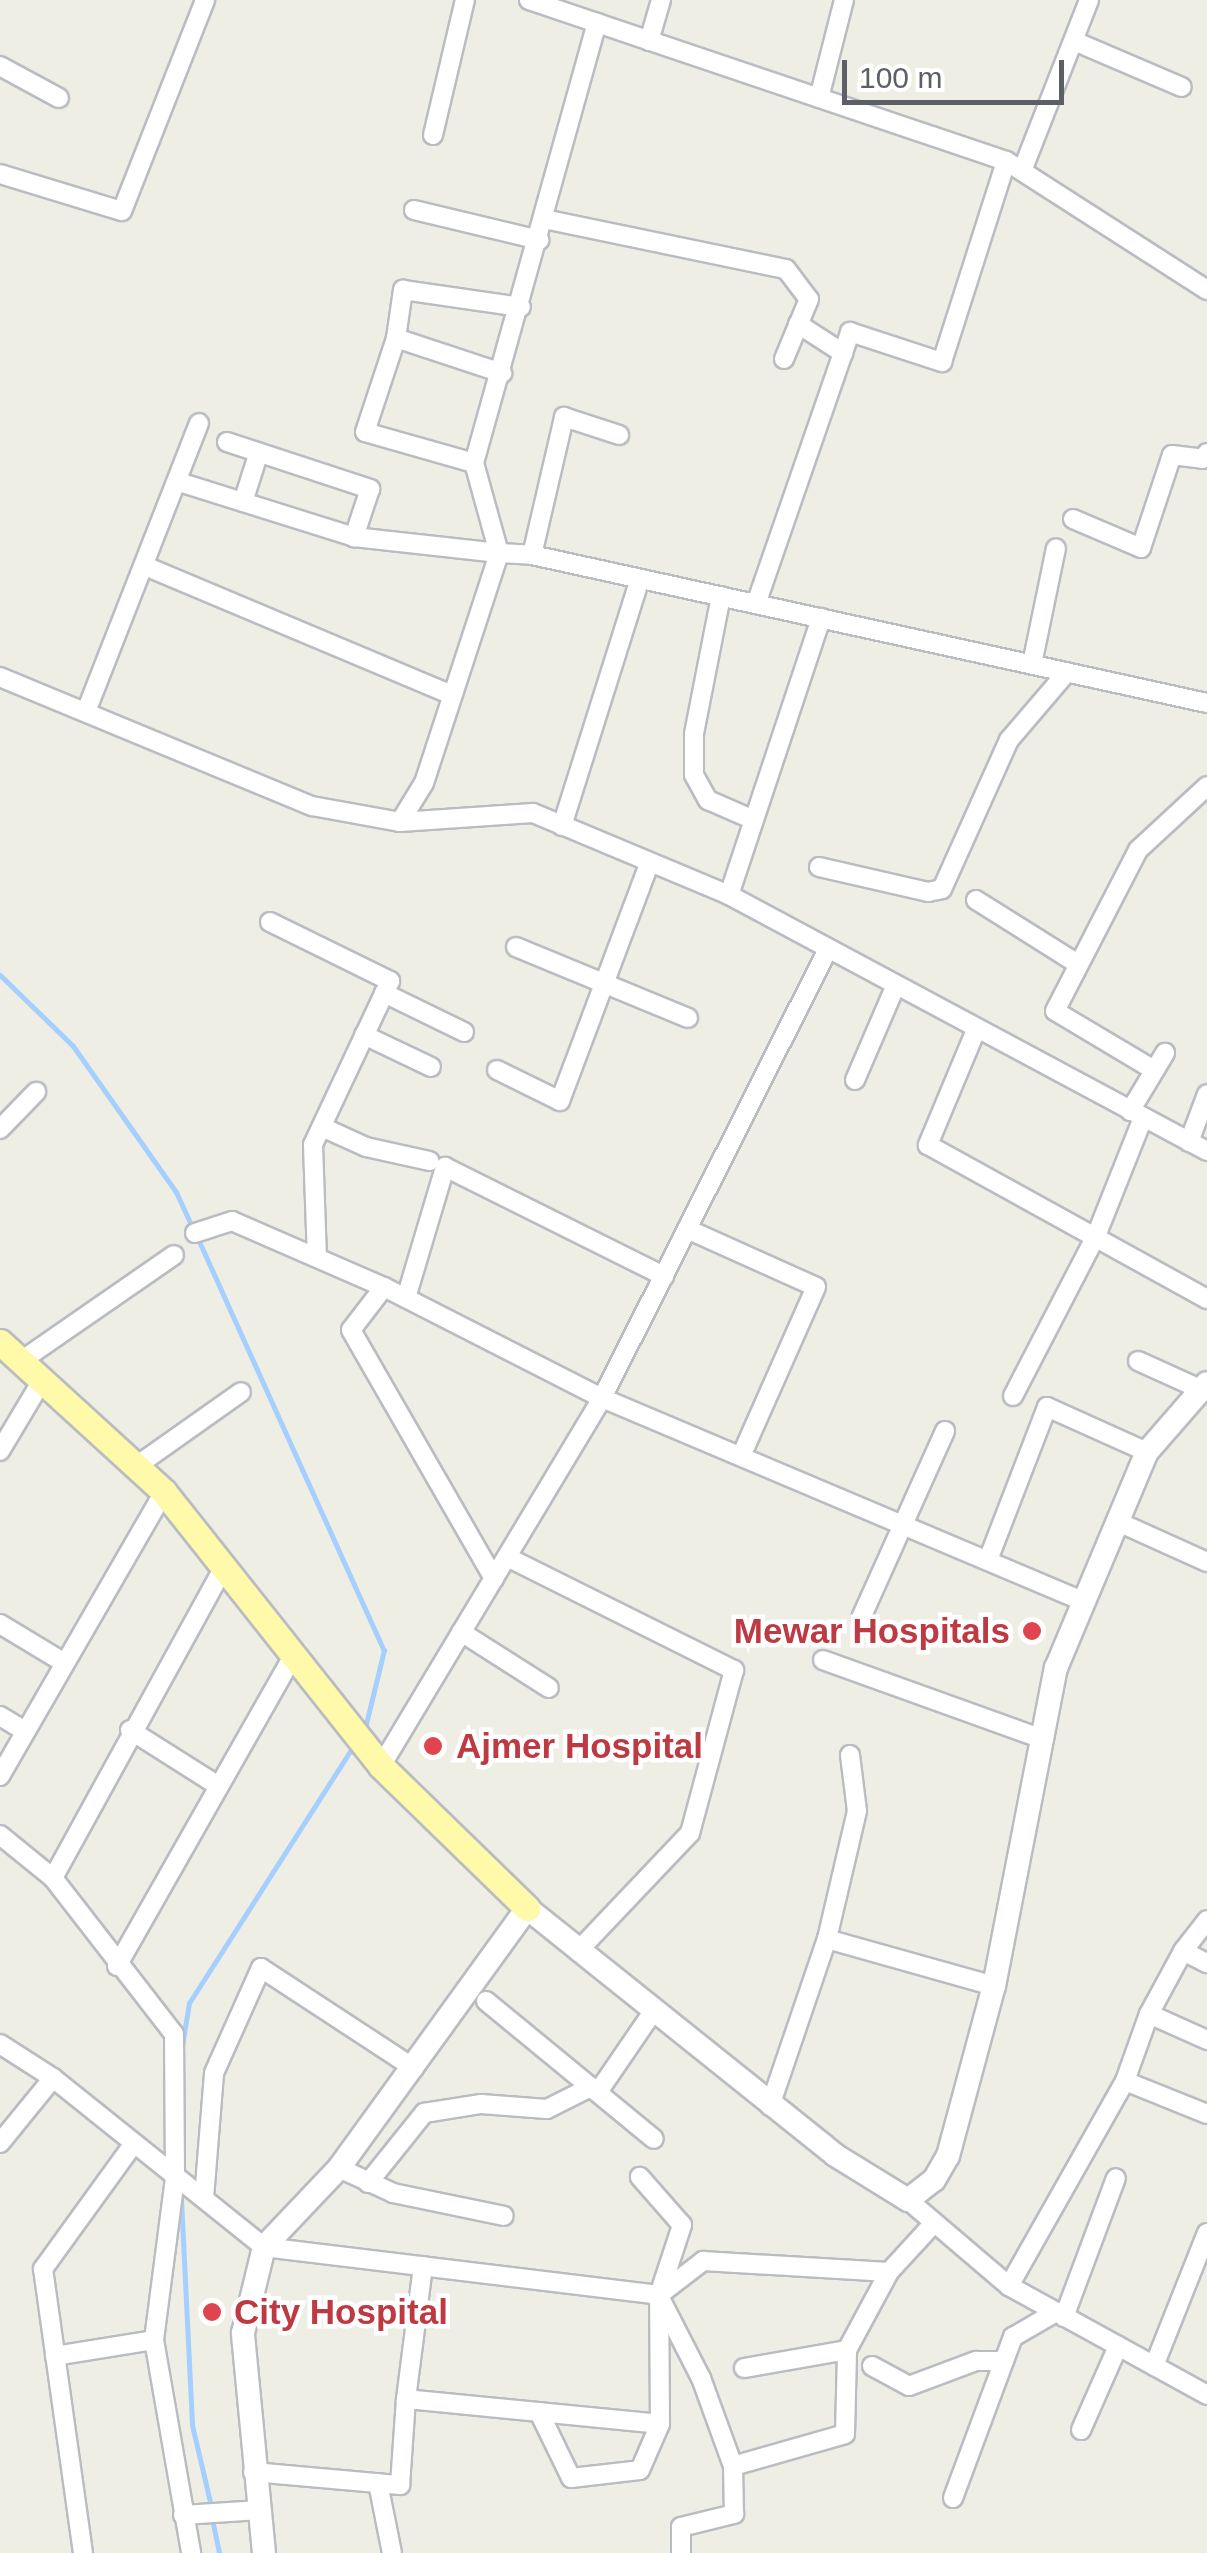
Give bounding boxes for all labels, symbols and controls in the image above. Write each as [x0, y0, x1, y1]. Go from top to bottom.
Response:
scale bar [847, 40, 1070, 102]
text: 100 m [859, 61, 942, 94]
place label: Mewar Hospitals [734, 1610, 1010, 1652]
marker: Mewar Hospitals [1019, 1618, 1045, 1644]
place label: Ajmer Hospital [456, 1725, 703, 1767]
marker: Ajmer Hospital [420, 1733, 446, 1759]
place label: City Hospital [234, 2291, 448, 2333]
marker: City Hospital [199, 2299, 225, 2325]

